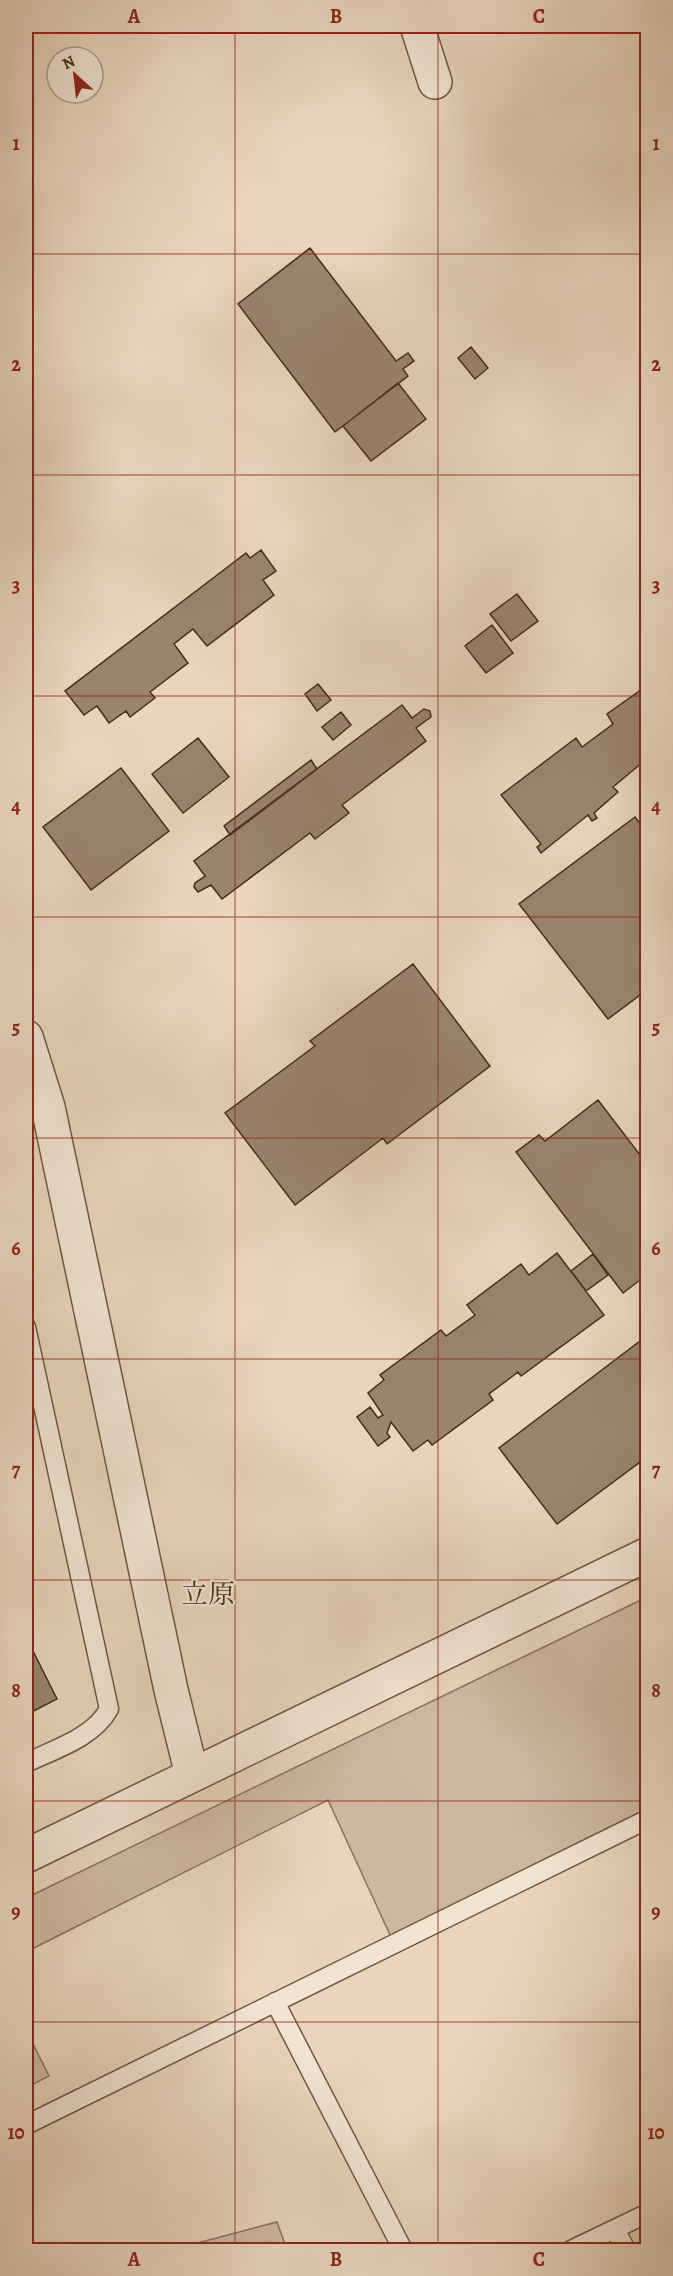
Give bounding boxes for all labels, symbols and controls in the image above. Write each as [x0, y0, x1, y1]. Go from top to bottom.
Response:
text: A [127, 3, 141, 30]
text: B [330, 3, 342, 30]
text: C [533, 3, 545, 30]
north arrow [45, 45, 105, 105]
text: N [58, 50, 79, 75]
text: 1 [12, 130, 20, 157]
text: 1 [652, 130, 660, 157]
text: 2 [11, 351, 21, 378]
text: 2 [651, 351, 661, 378]
text: 3 [12, 572, 20, 599]
text: 3 [652, 572, 660, 599]
text: 4 [11, 793, 21, 820]
text: 4 [651, 793, 661, 820]
text: 5 [12, 1014, 20, 1041]
text: 5 [652, 1014, 660, 1041]
text: 6 [11, 1235, 21, 1262]
text: 6 [651, 1235, 661, 1262]
text: 7 [12, 1456, 21, 1483]
text: 7 [652, 1456, 661, 1483]
district label: 立原 [181, 1576, 235, 1612]
text: 8 [11, 1677, 21, 1704]
text: 8 [651, 1677, 661, 1704]
text: 9 [11, 1898, 21, 1925]
text: 9 [651, 1898, 661, 1925]
text: 10 [7, 2119, 25, 2146]
text: 10 [647, 2119, 665, 2146]
text: A [127, 2246, 141, 2273]
text: B [330, 2246, 342, 2273]
text: C [533, 2246, 545, 2273]

